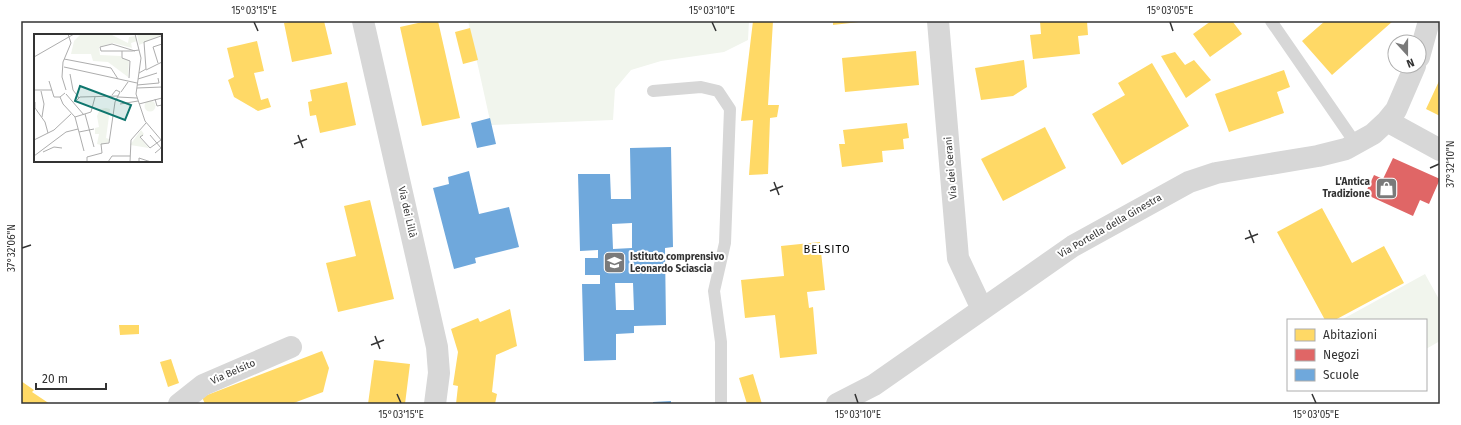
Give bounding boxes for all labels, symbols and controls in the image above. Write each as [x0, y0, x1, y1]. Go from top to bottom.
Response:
text: 15°03'15"E [231, 5, 277, 17]
text: 15°03'10"E [689, 5, 735, 17]
text: 15°03'05"E [1147, 5, 1193, 17]
inset map [34, 34, 162, 162]
north arrow [1387, 34, 1427, 74]
text: N [1405, 55, 1416, 70]
street label: Via dei Gerani [942, 136, 960, 200]
text: 37°32'10"N [1445, 140, 1457, 188]
shop icon: L'Antica Tradizione [1373, 175, 1399, 201]
place label: L'Antica Tradizione [1322, 176, 1371, 200]
street label: Via dei Lillà [395, 185, 419, 239]
street label: Via Portella della Ginestra [1056, 191, 1164, 261]
text: 37°32'06"N [6, 224, 18, 272]
district label: BELSITO [803, 243, 851, 256]
school or university icon: Istituto comprensivo Leonardo Sciascia [601, 250, 627, 276]
place label: Istituto comprensivo Leonardo Sciascia [630, 251, 724, 275]
legend [1287, 319, 1427, 391]
text: Abitazioni [1323, 328, 1377, 342]
text: Negozi [1323, 348, 1359, 362]
street label: Via Belsito [209, 357, 257, 387]
scale bar [36, 365, 106, 391]
text: Scuole [1323, 368, 1359, 382]
text: 20 m [42, 372, 68, 386]
text: 15°03'15"E [378, 409, 424, 421]
text: 15°03'10"E [835, 409, 881, 421]
text: 15°03'05"E [1293, 409, 1339, 421]

